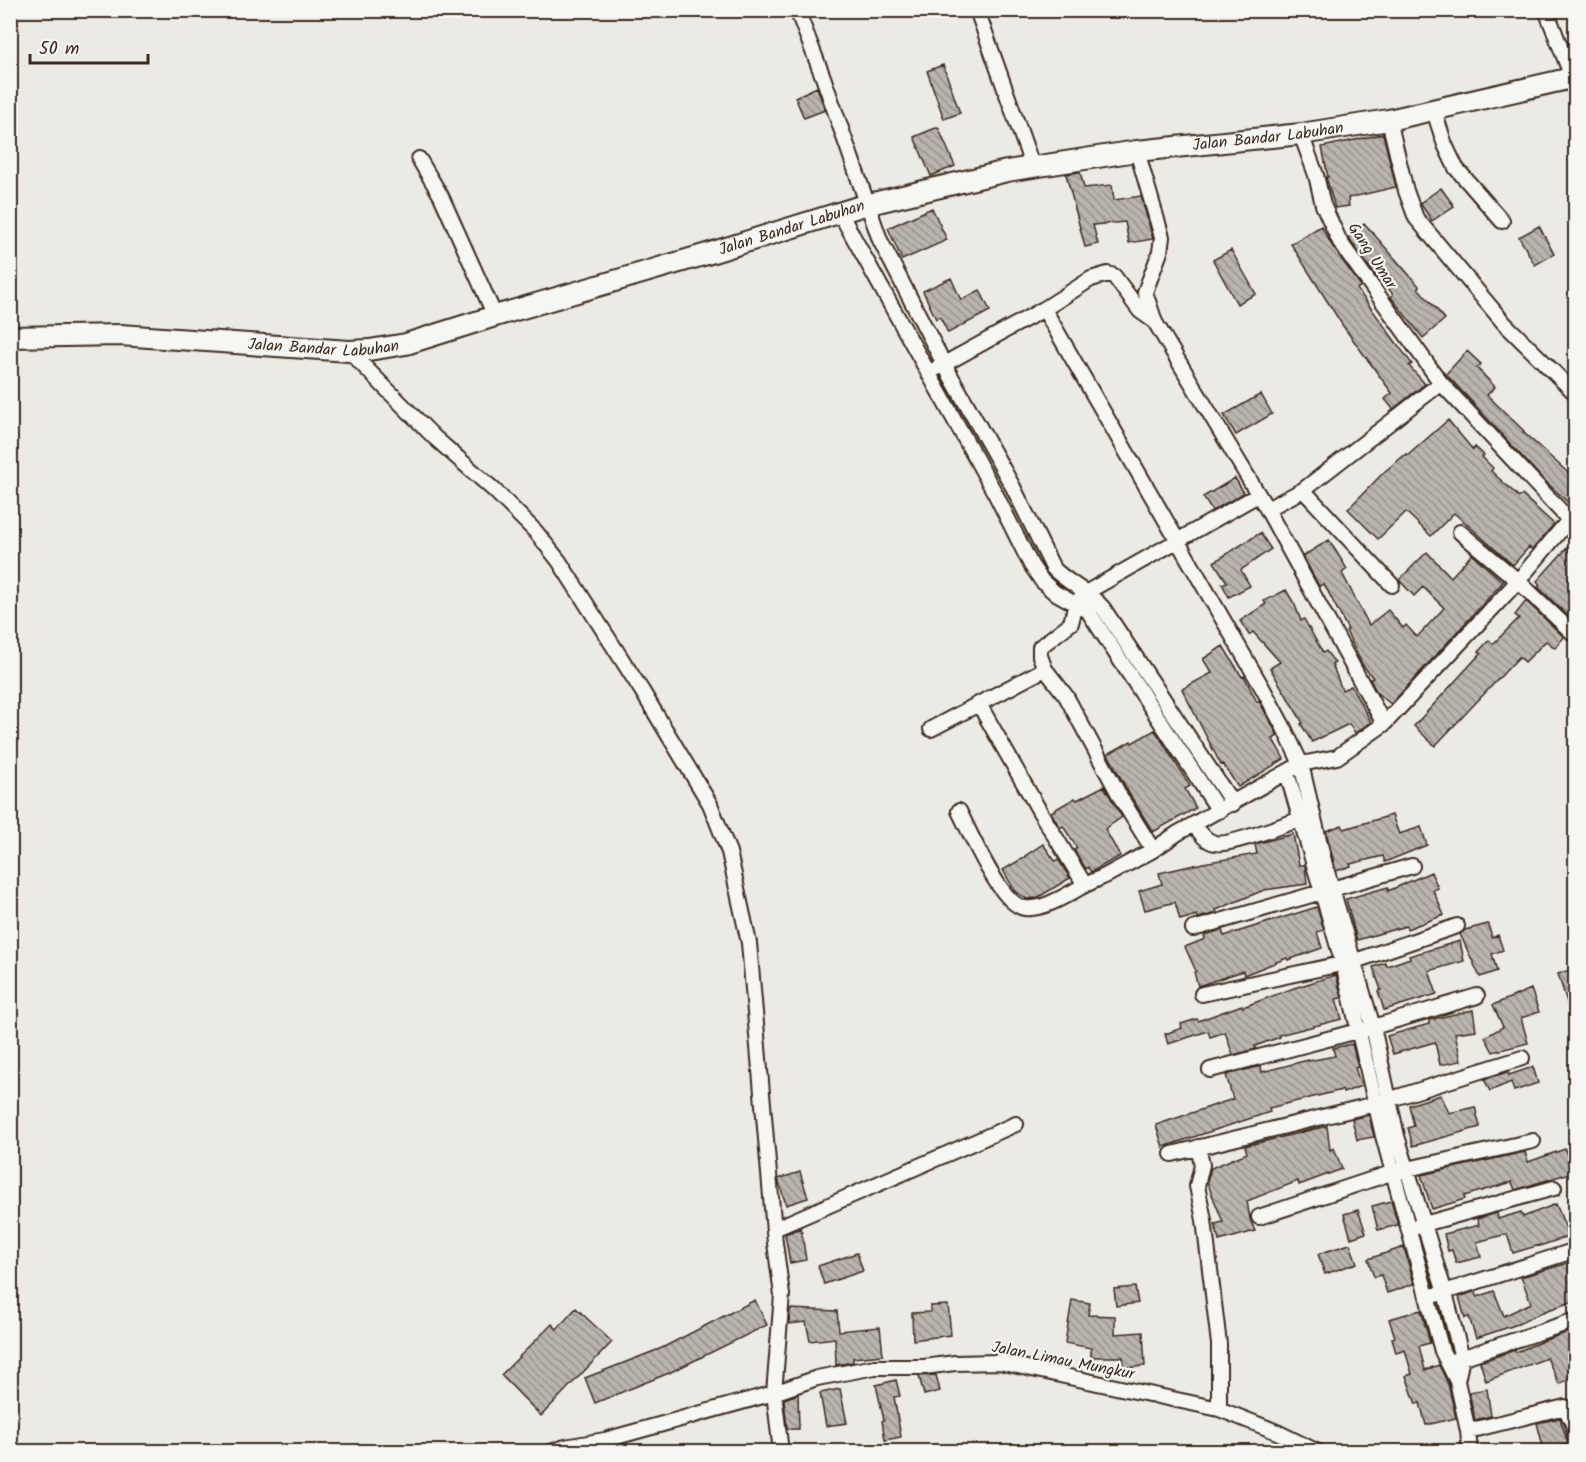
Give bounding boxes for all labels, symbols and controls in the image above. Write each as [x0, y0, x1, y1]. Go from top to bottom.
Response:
scale bar [30, 27, 148, 65]
text: 50 m [39, 35, 79, 64]
street label: Jalan Bandar Labuhan [1191, 115, 1345, 158]
street label: Jalan Bandar Labuhan [715, 193, 868, 262]
street label: Gang Umar [1341, 218, 1404, 296]
street label: Jalan Bandar Labuhan [247, 331, 401, 364]
street label: Jalan Limau Mungkur [989, 1335, 1138, 1387]

